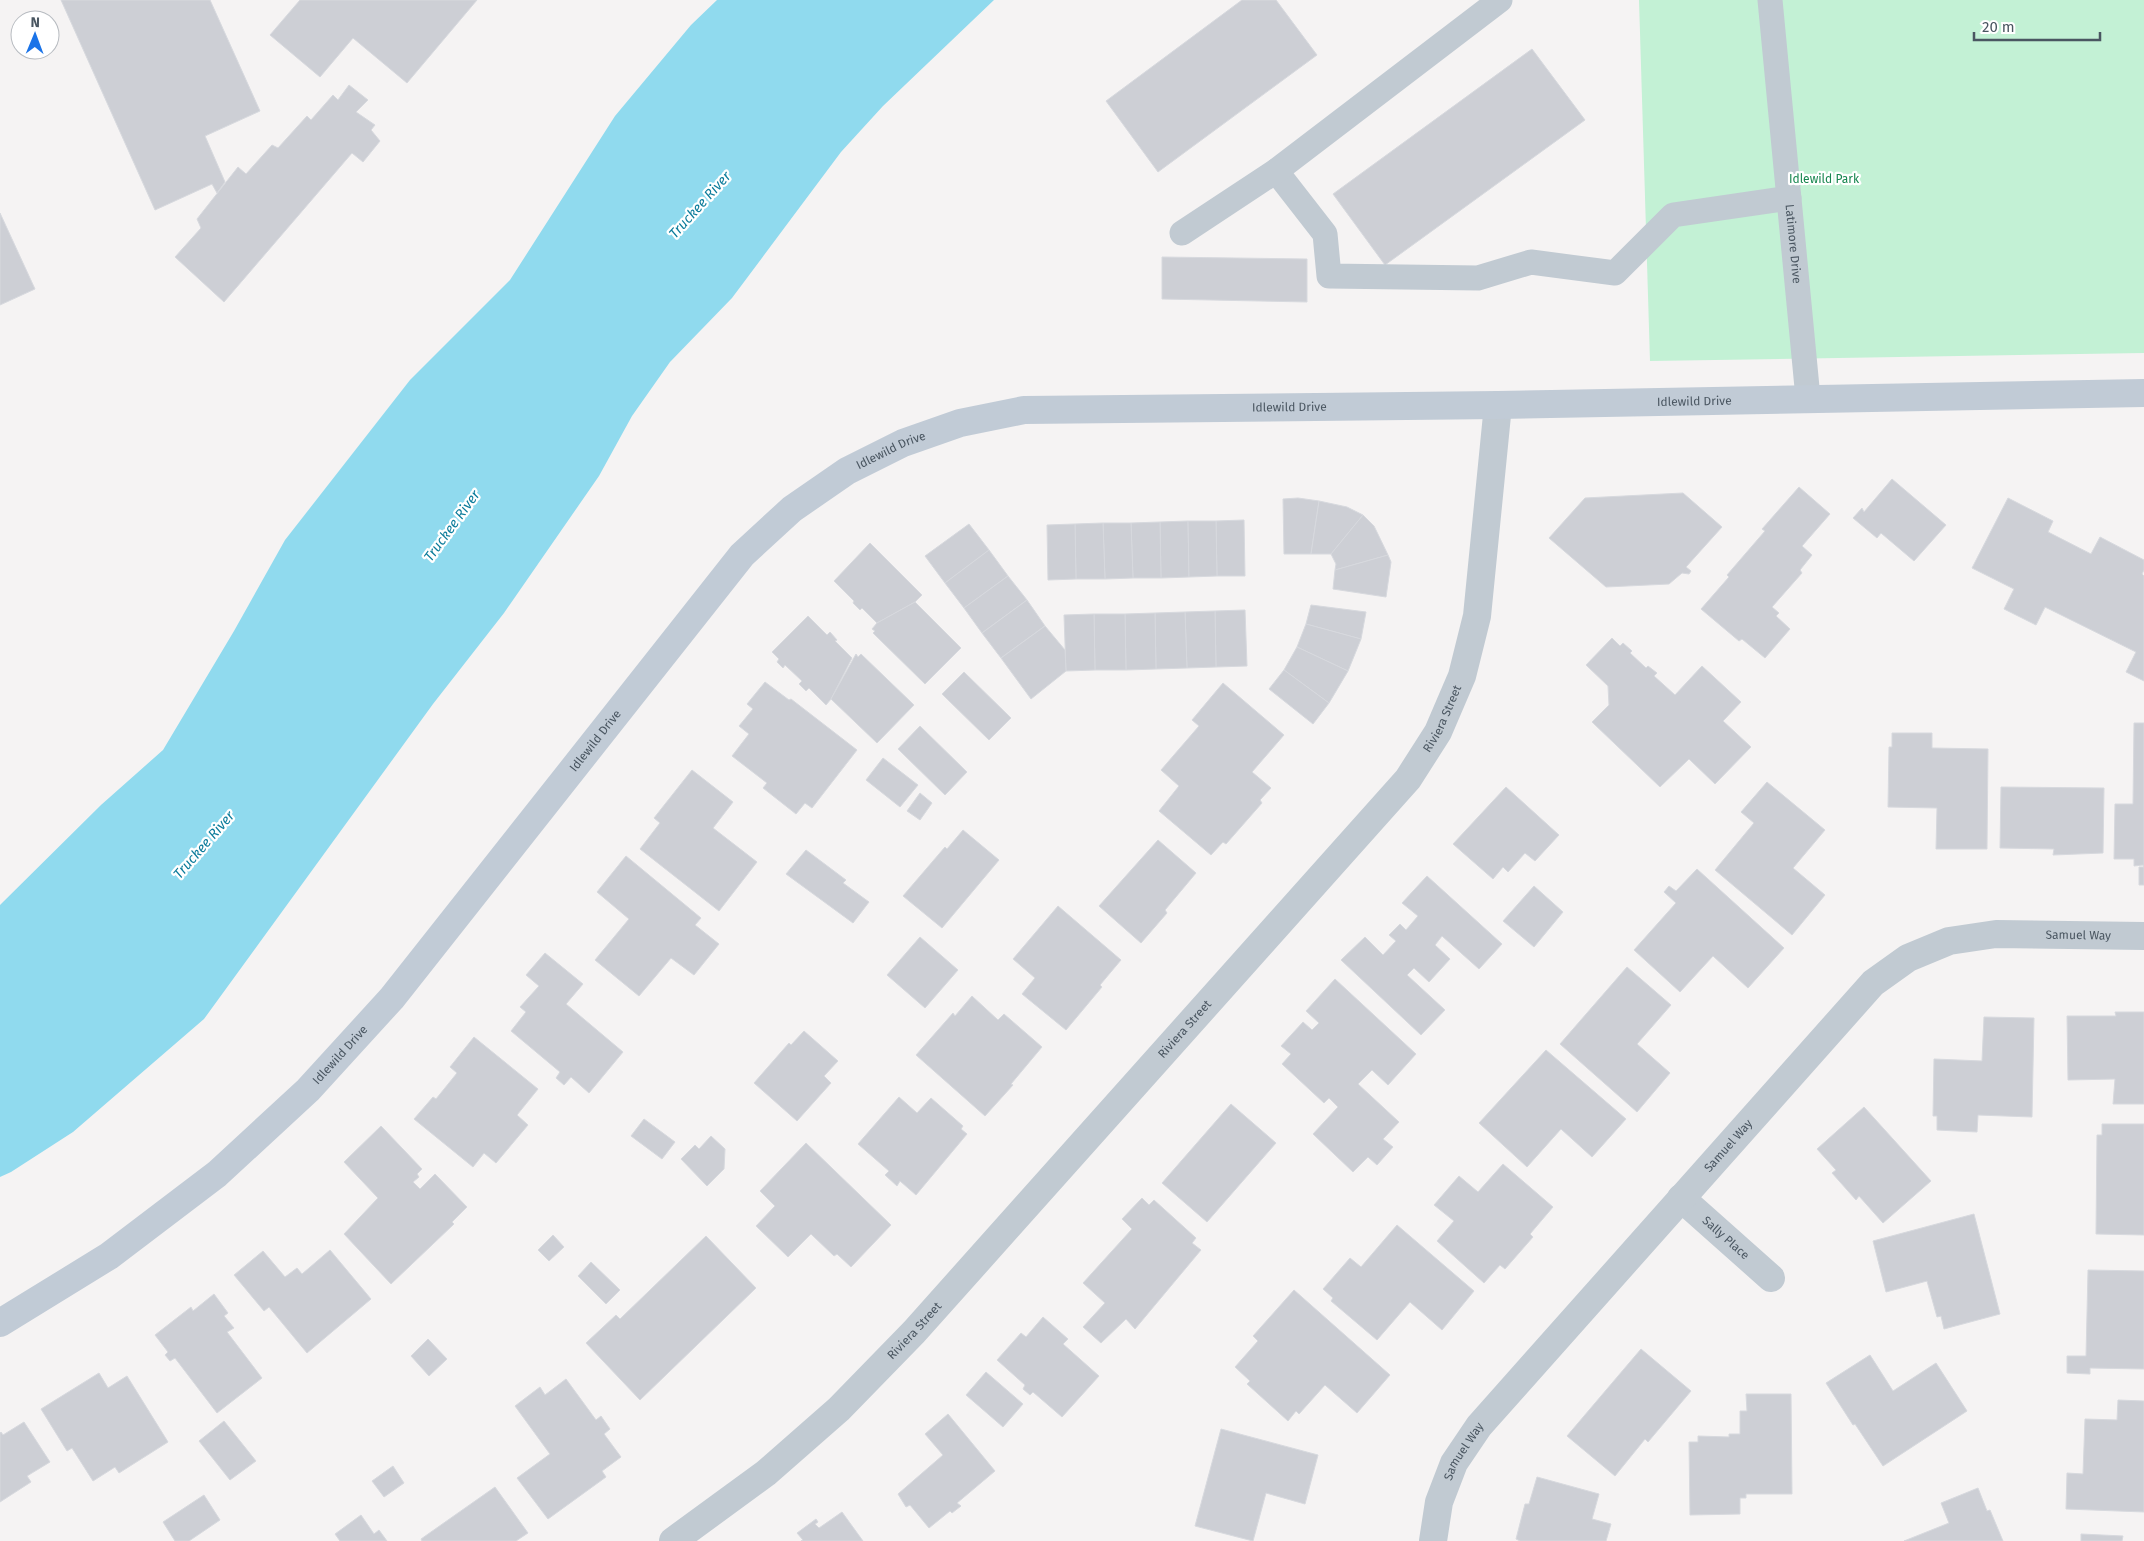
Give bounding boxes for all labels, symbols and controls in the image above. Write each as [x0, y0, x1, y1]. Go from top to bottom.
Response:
north arrow [10, 10, 60, 60]
scale bar [1974, 10, 2100, 42]
text: N [30, 14, 40, 31]
text: 20 m [1982, 18, 2015, 36]
water label: Truckee River [666, 168, 735, 242]
park label: Idlewild Park [1789, 172, 1860, 186]
street label: Latimore Drive [1783, 204, 1804, 284]
street label: Idlewild Drive [1657, 394, 1732, 409]
street label: Idlewild Drive [1252, 400, 1327, 415]
street label: Idlewild Drive [854, 429, 927, 472]
water label: Truckee River [420, 486, 484, 565]
street label: Riviera Street [1420, 682, 1465, 755]
street label: Idlewild Drive [567, 707, 624, 774]
water label: Truckee River [170, 807, 238, 882]
street label: Samuel Way [2045, 928, 2111, 943]
street label: Riviera Street [1155, 997, 1215, 1061]
street label: Idlewild Drive [310, 1023, 370, 1087]
street label: Samuel Way [1701, 1117, 1755, 1175]
street label: Sally Place [1700, 1213, 1752, 1262]
street label: Riviera Street [884, 1299, 945, 1362]
street label: Samuel Way [1441, 1420, 1486, 1482]

